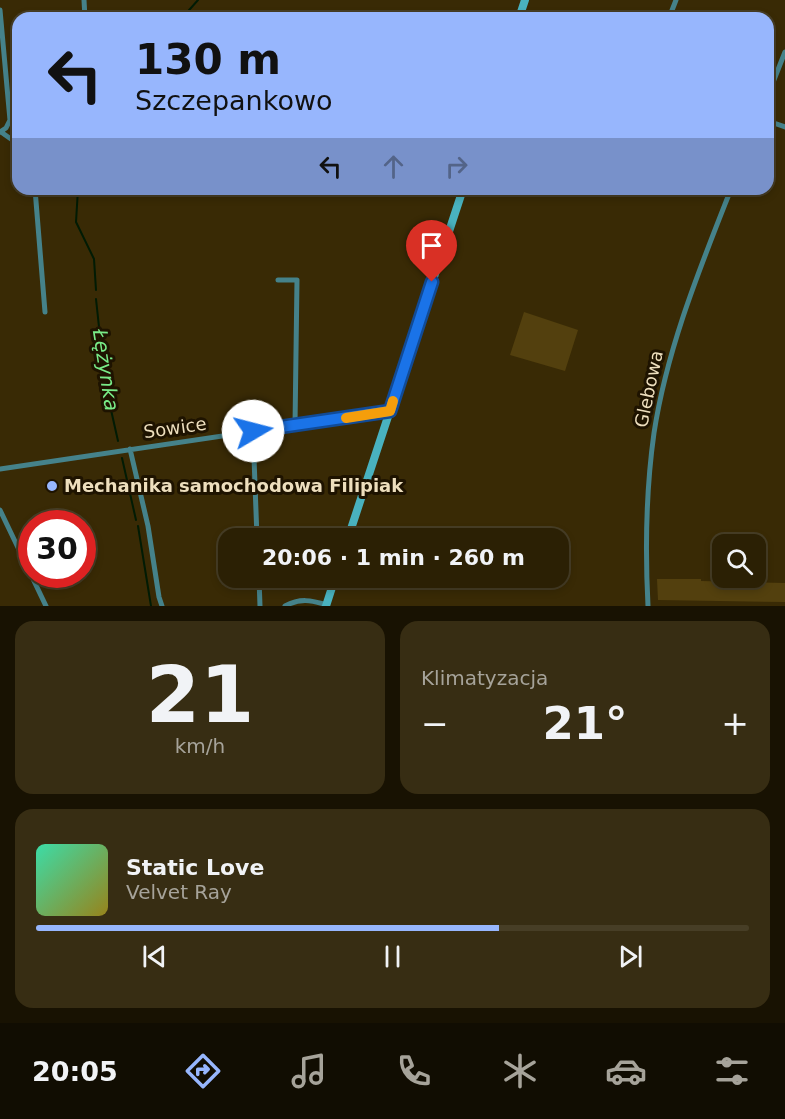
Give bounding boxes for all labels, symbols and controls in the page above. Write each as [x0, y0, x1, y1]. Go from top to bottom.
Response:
text: 130 m [135, 35, 281, 84]
icon: left [36, 36, 114, 114]
text: Szczepankowo [135, 85, 333, 116]
icon: left [314, 150, 347, 183]
icon: ahead [377, 150, 410, 183]
icon: right [440, 150, 473, 183]
pin [406, 220, 457, 282]
icon: arrive [415, 229, 448, 262]
water label: Łężynka [88, 326, 124, 413]
street label: Glebowa [630, 348, 667, 429]
position arrow [221, 399, 285, 463]
street label: Sowice [142, 413, 208, 442]
place label: Mechanika samochodowa Filipiak [64, 475, 404, 496]
marker: Mechanika samochodowa Filipiak [45, 479, 59, 493]
speed limit sign: 30 [18, 510, 96, 588]
map controls [712, 534, 766, 588]
button: search [712, 534, 766, 588]
text: 20:06 · 1 min · 260 m [262, 545, 525, 570]
text: 21 [146, 650, 254, 740]
text: Klimatyzacja [421, 666, 548, 690]
text: 21° [542, 697, 628, 750]
text: − [421, 704, 449, 743]
text: + [721, 704, 749, 743]
text: km/h [175, 734, 225, 758]
text: Static Love [126, 855, 264, 880]
text: Velvet Ray [126, 880, 232, 904]
icon: previous [138, 940, 171, 973]
icon: pause [376, 940, 409, 973]
icon: next [614, 940, 647, 973]
icon: directions [182, 1050, 224, 1092]
icon: music [288, 1050, 330, 1092]
icon: phone [393, 1050, 435, 1092]
icon: climate [499, 1050, 541, 1092]
icon: car [605, 1050, 647, 1092]
icon: filters [711, 1050, 753, 1092]
text: 20:05 [32, 1056, 118, 1087]

